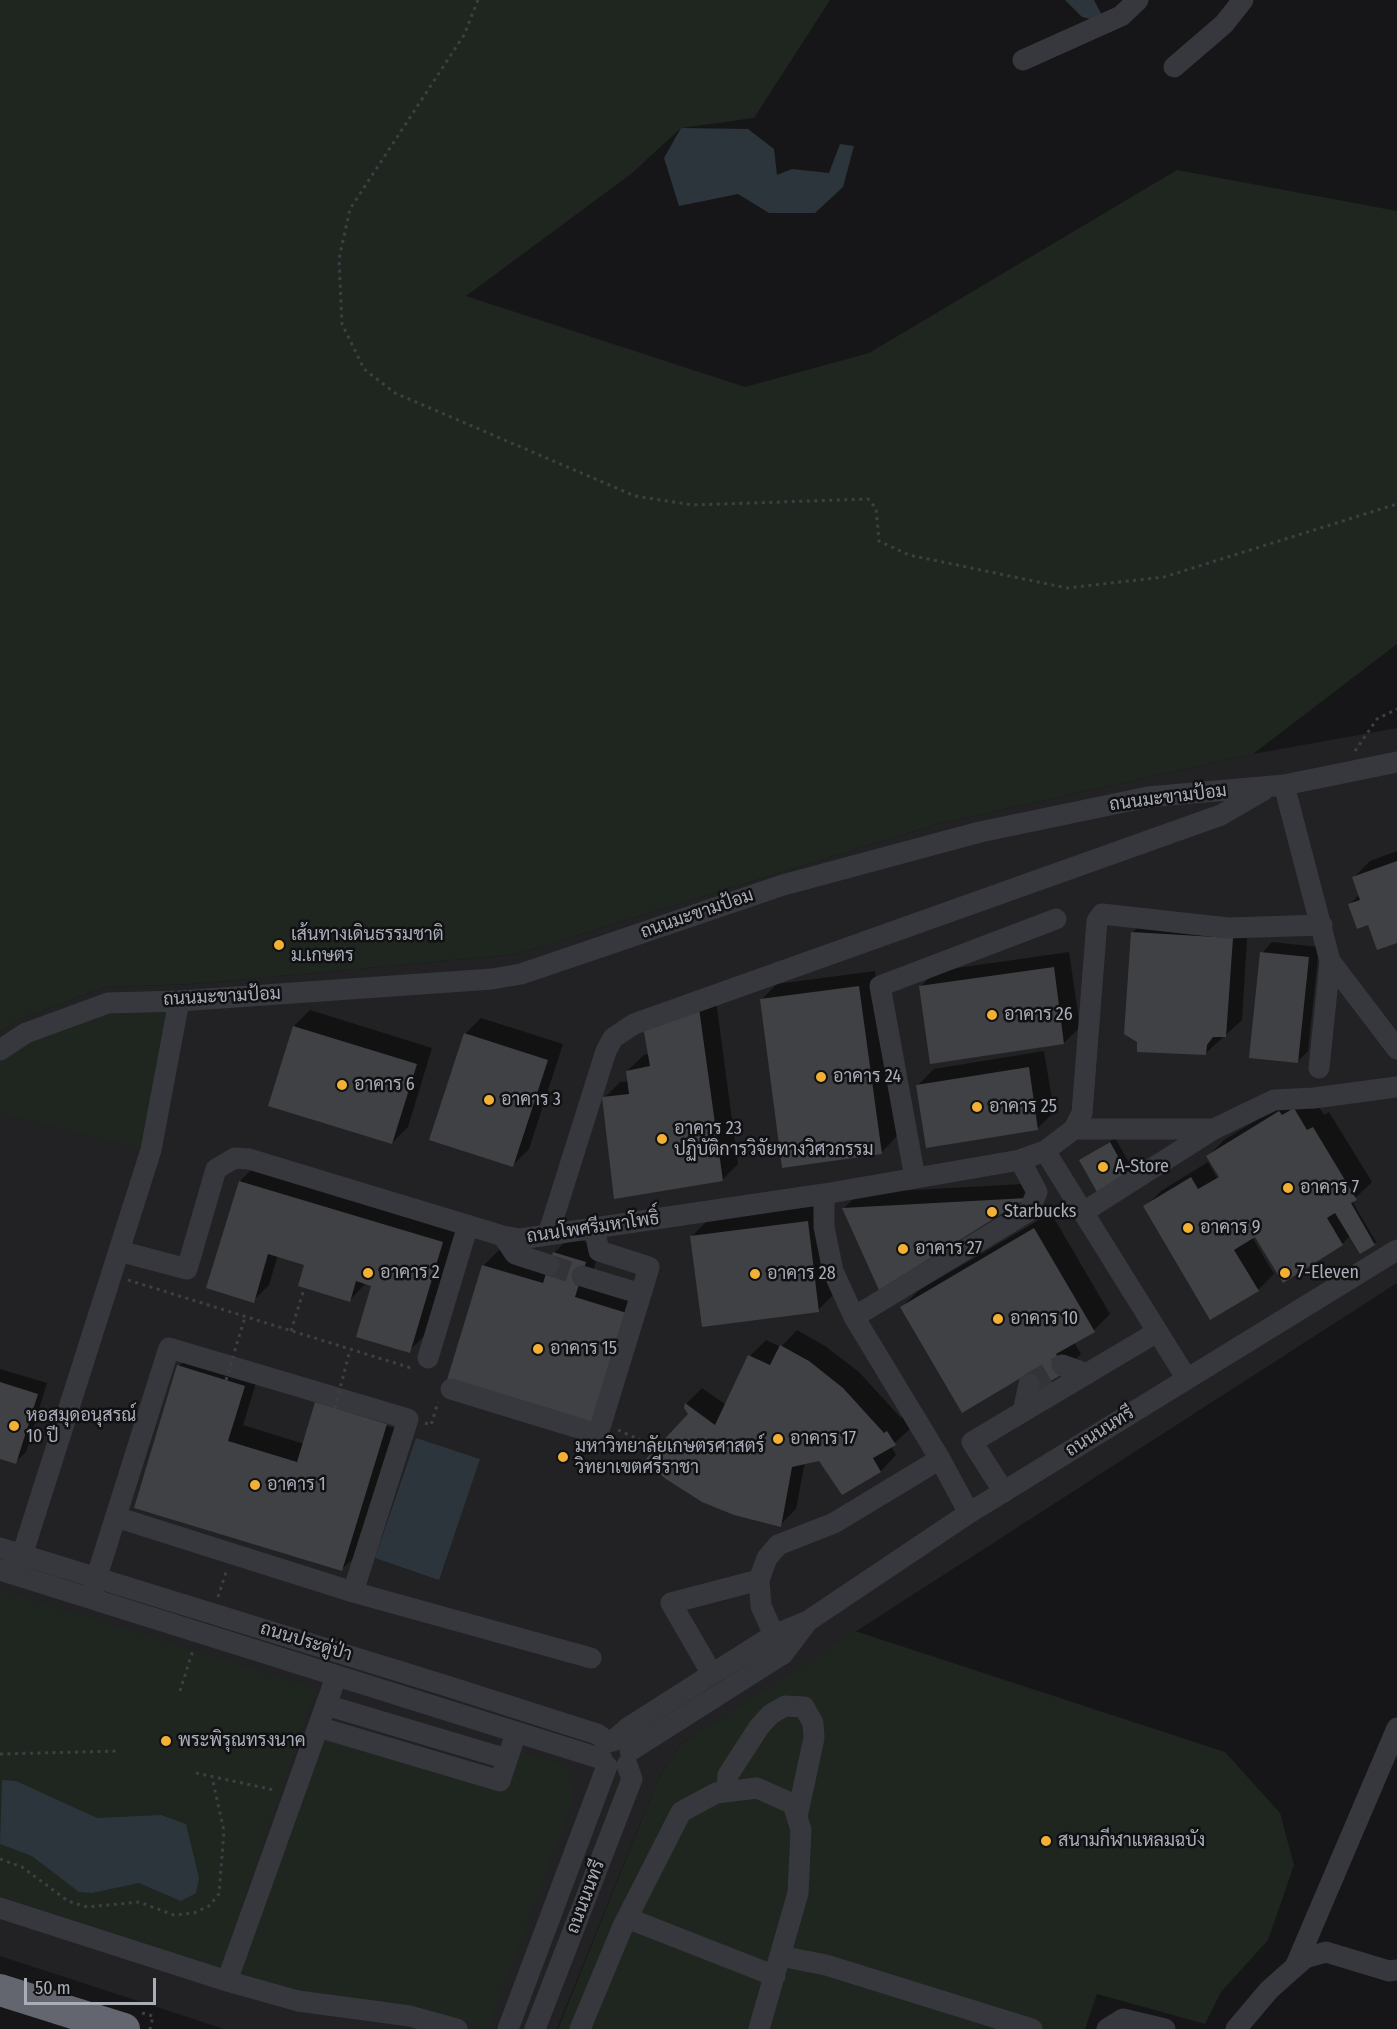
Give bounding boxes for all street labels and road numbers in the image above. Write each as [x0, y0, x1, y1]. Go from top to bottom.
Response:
street label: ถนนมะขามป้อม [1108, 780, 1228, 816]
street label: ถนนมะขามป้อม [638, 885, 756, 943]
street label: ถนนมะขามป้อม [163, 983, 281, 1011]
street label: ถนนโพศรีมหาโพธิ์ [525, 1208, 661, 1248]
street label: ถนนนนทรี [1062, 1402, 1138, 1462]
street label: ถนนประดู่ป่า [258, 1618, 354, 1666]
street label: ถนนนนทรี [562, 1857, 610, 1937]

